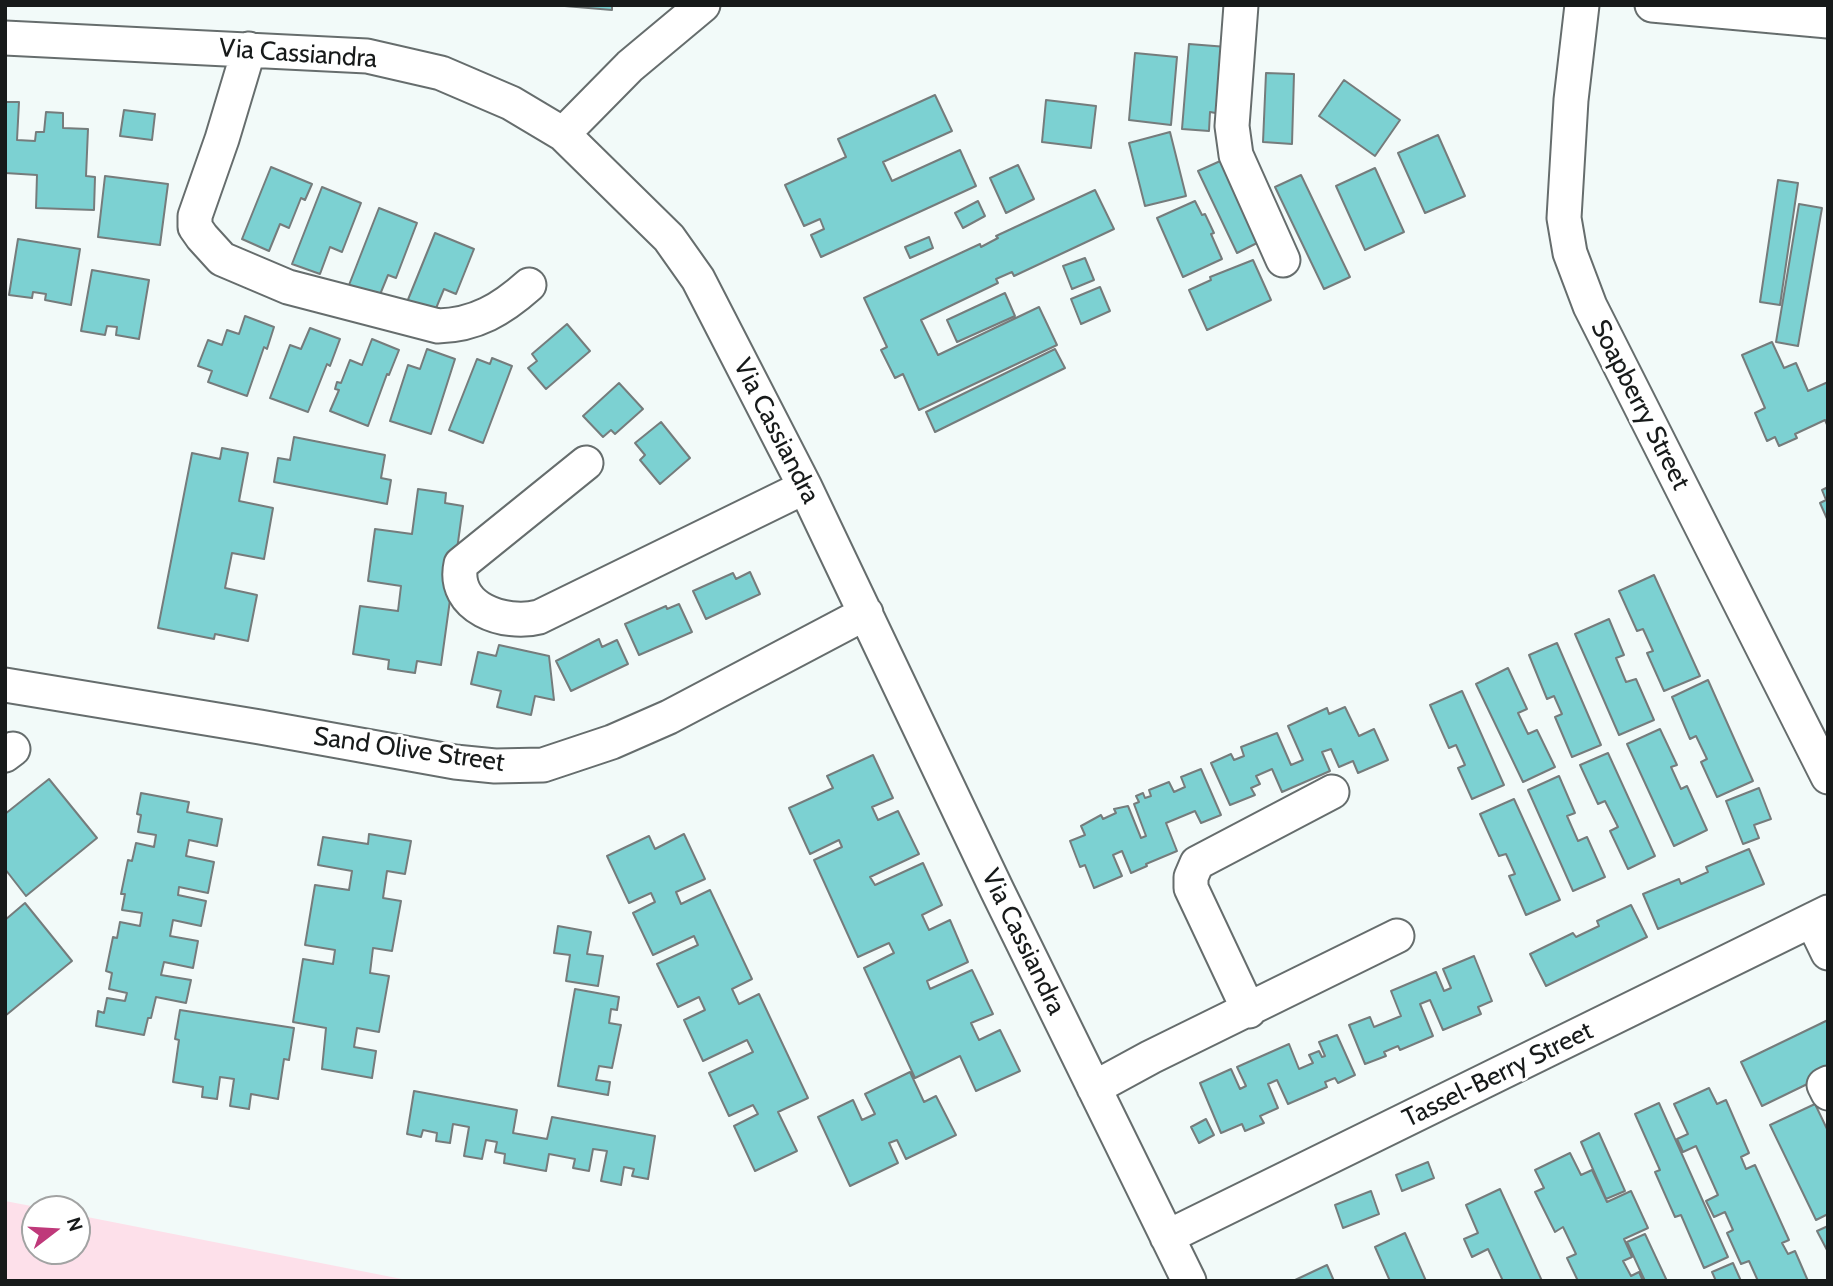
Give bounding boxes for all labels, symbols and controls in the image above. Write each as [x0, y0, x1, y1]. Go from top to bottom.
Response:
street label: Via Cassiandra [218, 33, 378, 75]
street label: Soapberry Street [1584, 315, 1696, 495]
street label: Via Cassiandra [726, 353, 826, 509]
street label: Sand Olive Street [312, 721, 506, 779]
street label: Via Cassiandra [974, 864, 1072, 1020]
street label: Tassel-Berry Street [1398, 1015, 1598, 1135]
north arrow [21, 1195, 91, 1265]
text: N [62, 1215, 88, 1234]

